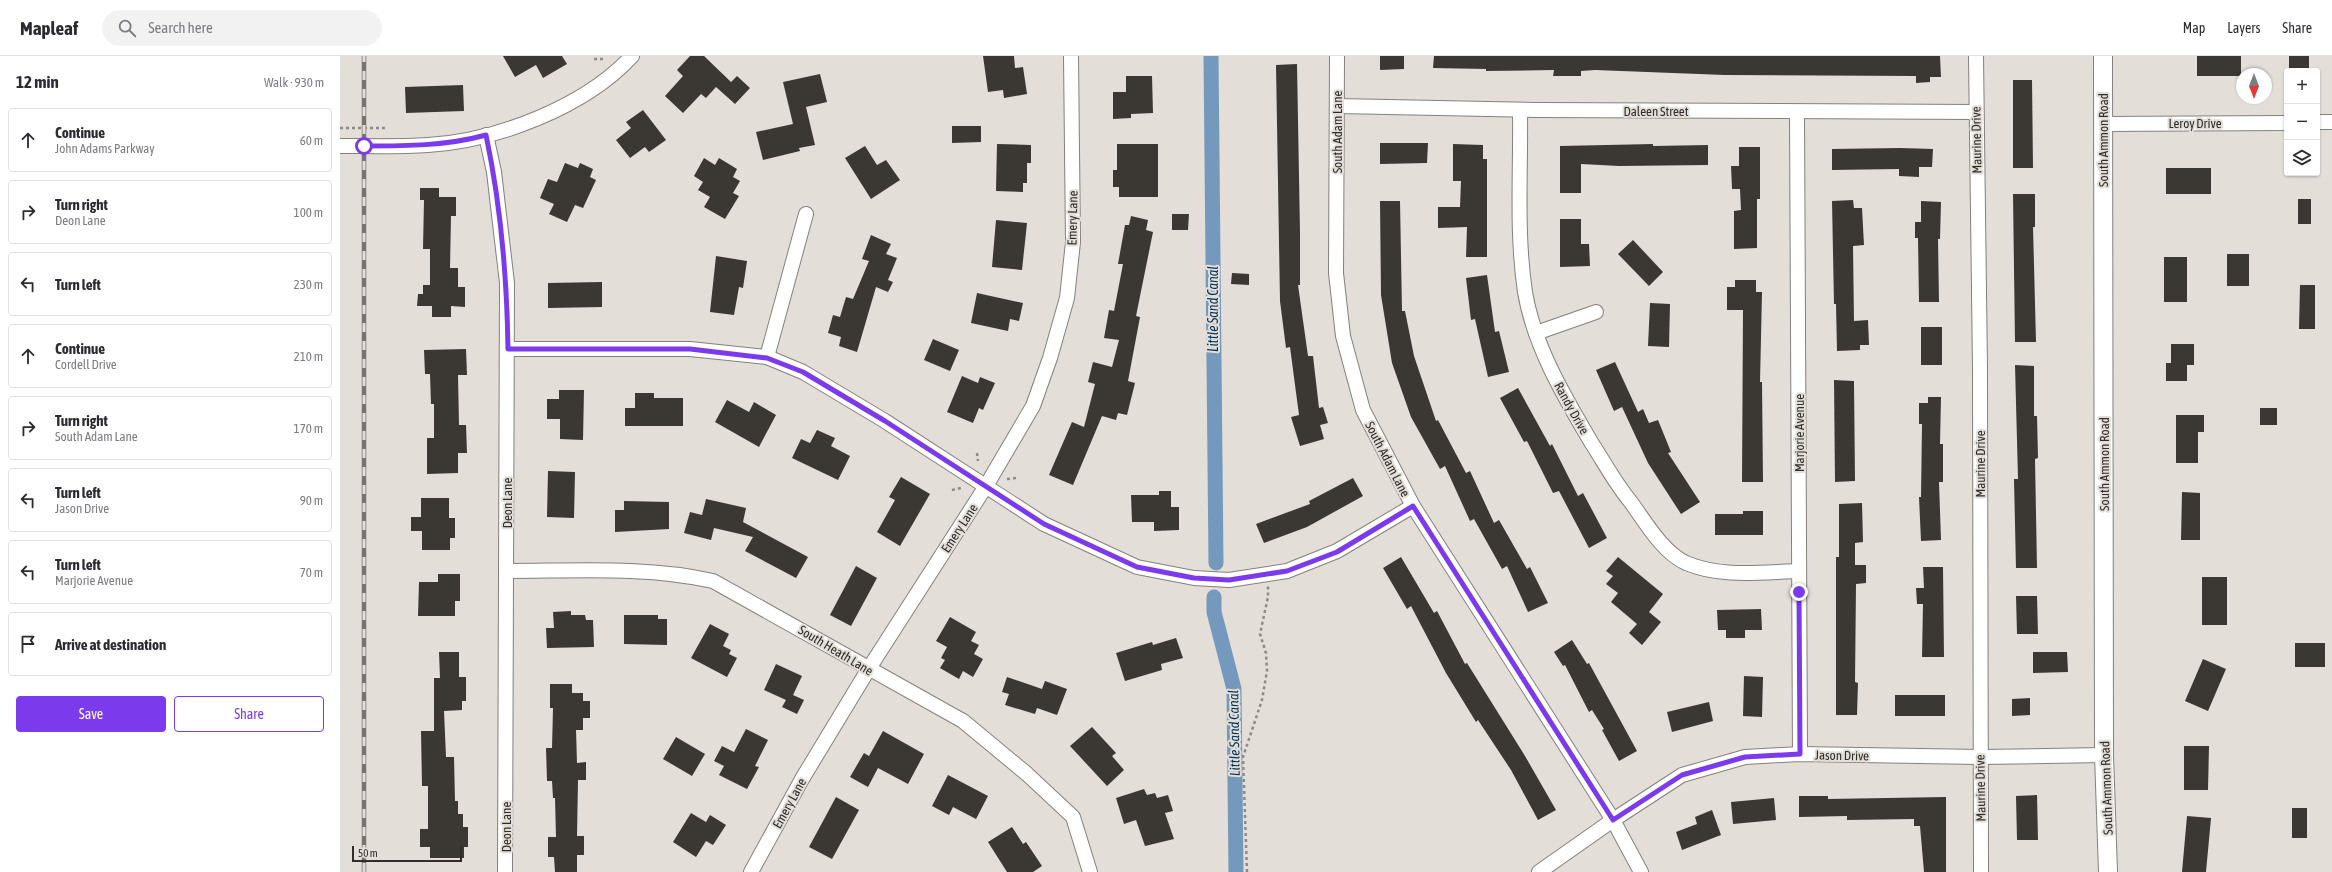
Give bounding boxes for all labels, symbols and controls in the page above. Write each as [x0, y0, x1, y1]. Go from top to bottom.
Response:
search box [102, 10, 382, 46]
text: Mapleaf [20, 17, 78, 39]
icon: search [116, 17, 138, 39]
text: Search here [148, 19, 213, 36]
text: Map [2183, 20, 2205, 36]
text: Layers [2227, 20, 2260, 36]
text: Share [2282, 20, 2312, 36]
north arrow [2236, 68, 2272, 104]
map controls [2284, 68, 2320, 176]
button: + [2284, 68, 2320, 104]
text: 12 min [16, 72, 59, 92]
text: Walk · 930 m [264, 75, 324, 90]
street label: South Adam Lane [1330, 91, 1345, 173]
street label: South Ammon Road [2096, 93, 2111, 187]
street label: Daleen Street [1624, 104, 1689, 119]
button: − [2284, 104, 2320, 140]
street label: Maurine Drive [1968, 106, 1985, 174]
street label: Leroy Drive [2168, 116, 2222, 131]
text: Continue [55, 124, 105, 141]
icon: ahead [17, 129, 39, 151]
text: 60 m [300, 133, 323, 148]
route start [355, 137, 373, 155]
button: layers [2284, 140, 2320, 176]
text: John Adams Parkway [55, 141, 155, 156]
street label: Emery Lane [1065, 190, 1080, 246]
text: Turn right [55, 196, 108, 213]
icon: right [17, 201, 39, 223]
text: 100 m [294, 205, 323, 220]
text: Deon Lane [55, 213, 106, 228]
water label: Little Sand Canal [1205, 266, 1221, 352]
icon: left [17, 273, 39, 295]
text: Turn left [55, 276, 101, 293]
text: 230 m [294, 277, 323, 292]
text: Continue [55, 340, 105, 357]
icon: ahead [17, 345, 39, 367]
text: 210 m [294, 349, 323, 364]
text: Cordell Drive [55, 357, 117, 372]
street label: Randy Drive [1551, 380, 1592, 437]
street label: Marjorie Avenue [1792, 394, 1807, 472]
text: Turn right [55, 412, 108, 429]
icon: right [17, 417, 39, 439]
street label: South Ammon Road [2097, 417, 2112, 511]
street label: South Adam Lane [1362, 419, 1413, 500]
text: 170 m [294, 421, 323, 436]
text: South Adam Lane [55, 429, 138, 444]
street label: Maurine Drive [1973, 430, 1988, 498]
street label: Deon Lane [500, 478, 515, 528]
text: Turn left [55, 484, 101, 501]
icon: left [17, 489, 39, 511]
text: 90 m [300, 493, 323, 508]
text: Jason Drive [55, 501, 109, 516]
street label: Emery Lane [938, 501, 981, 555]
text: Turn left [55, 556, 101, 573]
icon: left [17, 561, 39, 583]
text: 70 m [300, 565, 323, 580]
text: Marjorie Avenue [55, 573, 133, 588]
route end [1790, 583, 1808, 601]
street label: South Heath Lane [796, 622, 876, 679]
icon: arrive [17, 633, 39, 655]
text: Arrive at destination [55, 636, 166, 653]
water label: Little Sand Canal [1225, 690, 1243, 776]
button: Save [16, 696, 166, 732]
button: Share [174, 696, 324, 732]
street label: South Ammon Road [2097, 741, 2116, 835]
street label: Jason Drive [1815, 748, 1869, 763]
street label: Maurine Drive [1972, 754, 1989, 822]
street label: Emery Lane [770, 775, 809, 831]
street label: Deon Lane [499, 802, 514, 852]
scale bar [352, 844, 462, 863]
text: 50 m [358, 847, 378, 859]

